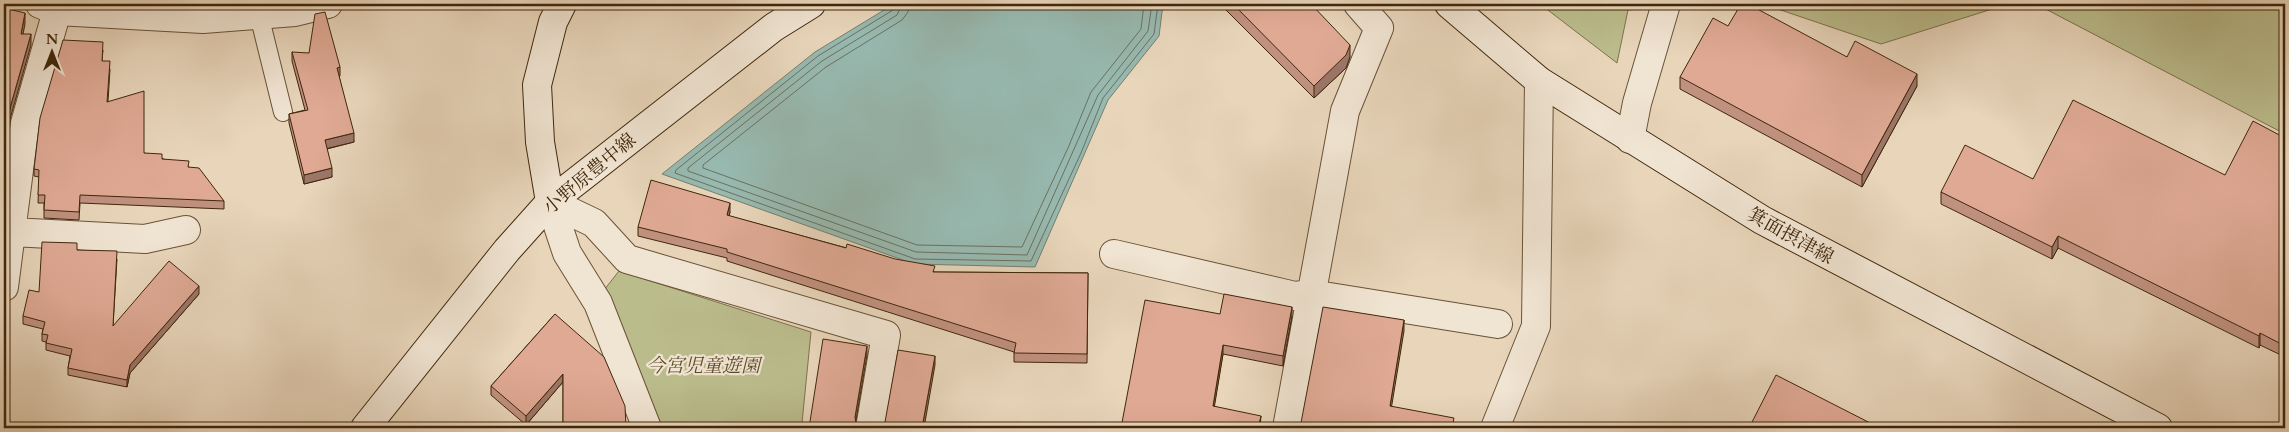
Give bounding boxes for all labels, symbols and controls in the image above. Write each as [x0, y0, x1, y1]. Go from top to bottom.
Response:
north arrow [28, 28, 78, 78]
text: N [46, 30, 58, 49]
street label: 小野原豊中線 [538, 127, 642, 220]
street label: 箕面摂津線 [1743, 201, 1838, 270]
park label: 今宮児童遊園 [646, 353, 763, 379]

